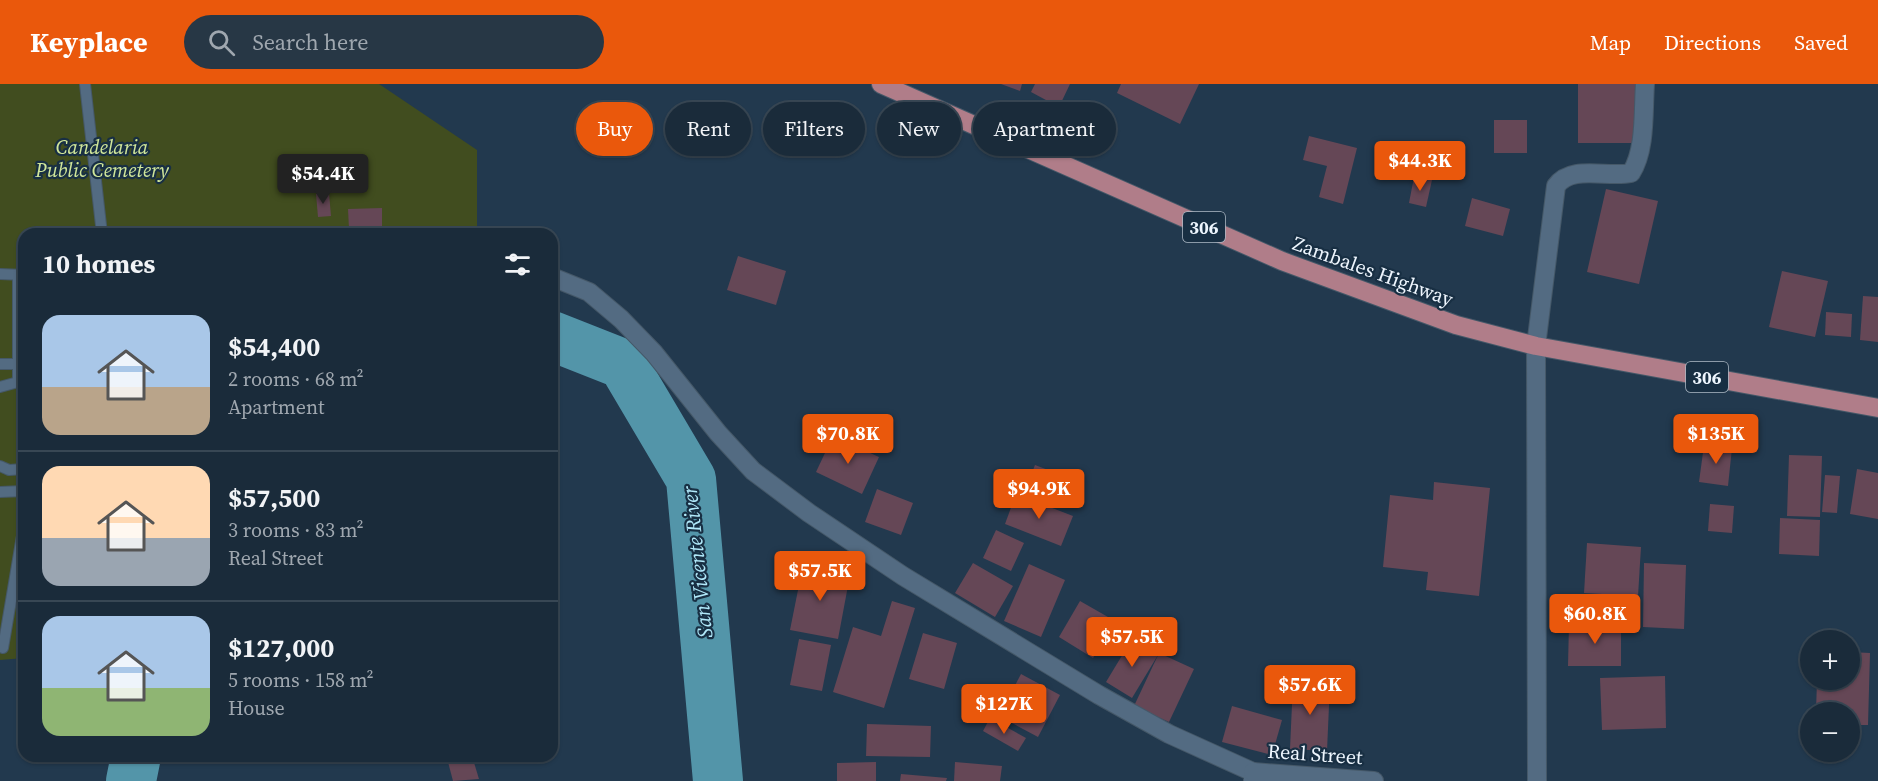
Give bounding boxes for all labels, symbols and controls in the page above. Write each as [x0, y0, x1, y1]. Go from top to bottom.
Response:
search box [184, 15, 604, 69]
text: Keyplace [30, 23, 148, 61]
icon: search [205, 26, 238, 59]
text: Search here [253, 27, 369, 57]
text: Map [1590, 28, 1631, 57]
text: Directions [1664, 28, 1761, 57]
text: Saved [1794, 28, 1848, 57]
chip: Buy [576, 102, 653, 156]
chip: Rent [665, 102, 751, 156]
chip: Filters [763, 102, 865, 156]
chip: New [877, 102, 961, 156]
chip: Apartment [973, 102, 1116, 156]
park label: Candelaria Public Cemetery [34, 133, 169, 184]
pin: $44.3K [1371, 141, 1469, 192]
text: $44.3K [1388, 146, 1452, 174]
pin: $54.4K [274, 154, 372, 205]
text: $54.4K [291, 159, 355, 187]
road number: 306 [1183, 212, 1225, 242]
street label: Zambales Highway [1289, 229, 1458, 313]
text: 10 homes [42, 246, 155, 282]
icon: filters [501, 248, 534, 281]
text: $54,400 [228, 329, 320, 365]
icon: home [90, 339, 162, 411]
road number: 306 [1686, 362, 1728, 392]
text: 2 rooms · 68 m² [228, 365, 364, 393]
text: Apartment [228, 393, 325, 421]
pin: $70.8K [799, 414, 897, 465]
pin: $135K [1674, 414, 1758, 465]
text: $70.8K [816, 419, 880, 447]
text: $135K [1687, 419, 1745, 447]
pin: $94.9K [990, 469, 1088, 520]
text: $94.9K [1007, 474, 1071, 502]
text: $57,500 [228, 480, 320, 516]
water label: San Vicente River [675, 484, 719, 639]
icon: home [90, 490, 162, 562]
text: 3 rooms · 83 m² [228, 516, 364, 544]
text: Real Street [228, 544, 323, 572]
pin: $57.5K [771, 551, 869, 602]
text: $57.5K [788, 556, 852, 584]
pin: $60.8K [1546, 594, 1644, 645]
text: $60.8K [1563, 599, 1627, 627]
pin: $57.5K [1083, 617, 1181, 668]
text: $57.5K [1100, 622, 1164, 650]
text: $127,000 [228, 630, 334, 666]
map controls [1800, 630, 1860, 762]
button: + [1800, 630, 1860, 690]
icon: home [90, 640, 162, 712]
pin: $57.6K [1261, 665, 1359, 716]
text: 5 rooms · 158 m² [228, 666, 374, 694]
text: $57.6K [1278, 670, 1342, 698]
pin: $127K [962, 684, 1046, 735]
text: $127K [975, 689, 1033, 717]
text: House [228, 694, 285, 722]
button: − [1800, 702, 1860, 762]
street label: Real Street [1266, 737, 1364, 771]

